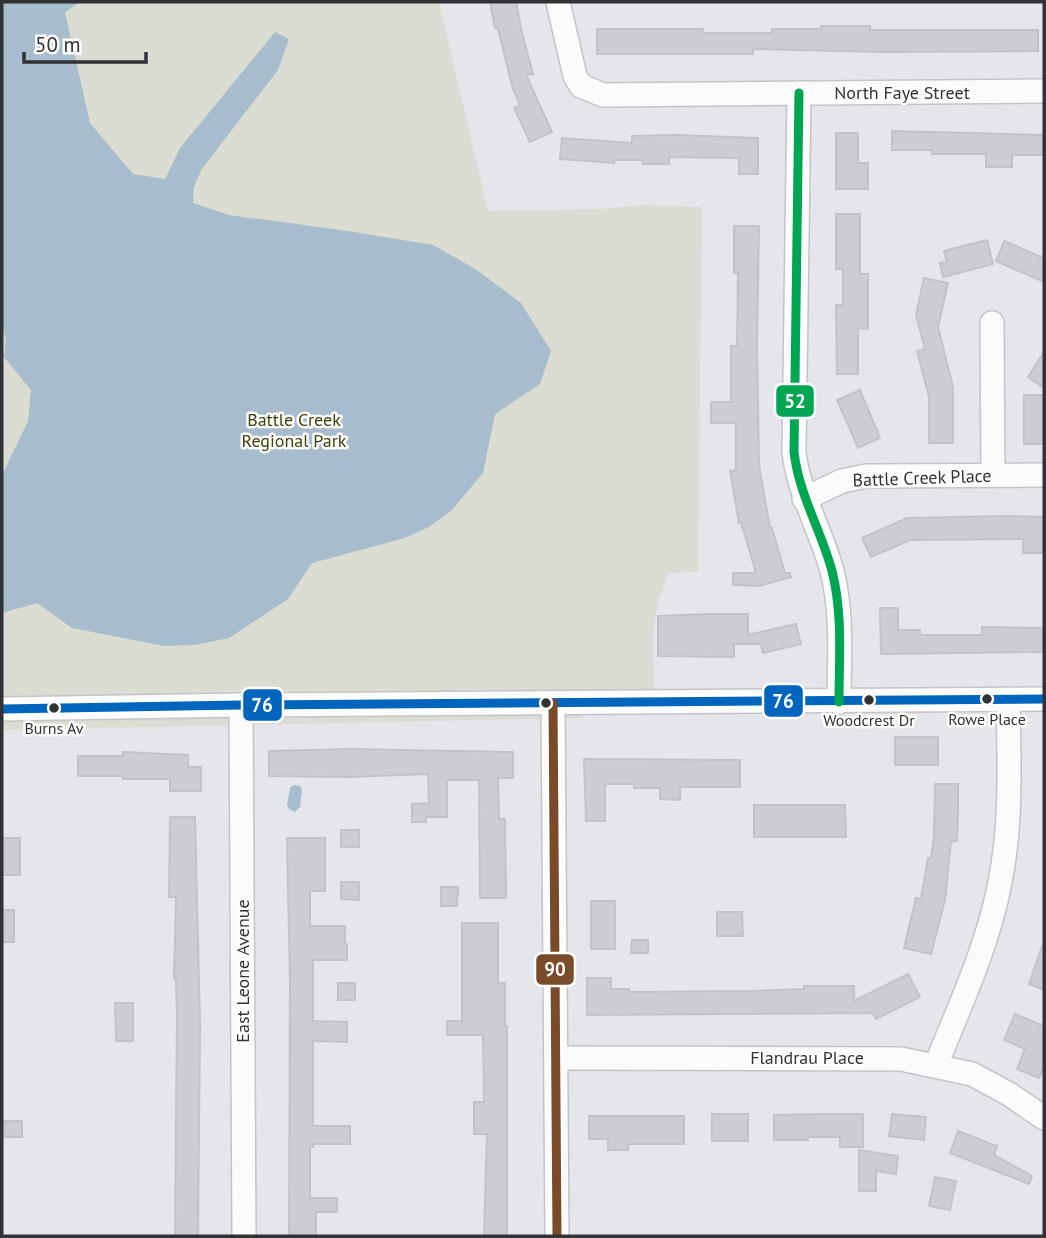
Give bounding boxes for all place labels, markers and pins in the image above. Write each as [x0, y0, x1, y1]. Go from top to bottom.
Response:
marker: Rowe Place [980, 692, 994, 706]
marker: Woodcrest Dr [862, 693, 876, 707]
unlabelled marker [539, 696, 553, 710]
marker: Burns Av [47, 701, 61, 715]
place label: Rowe Place [948, 709, 1026, 729]
place label: Woodcrest Dr [823, 710, 915, 730]
place label: Burns Av [24, 718, 84, 738]

